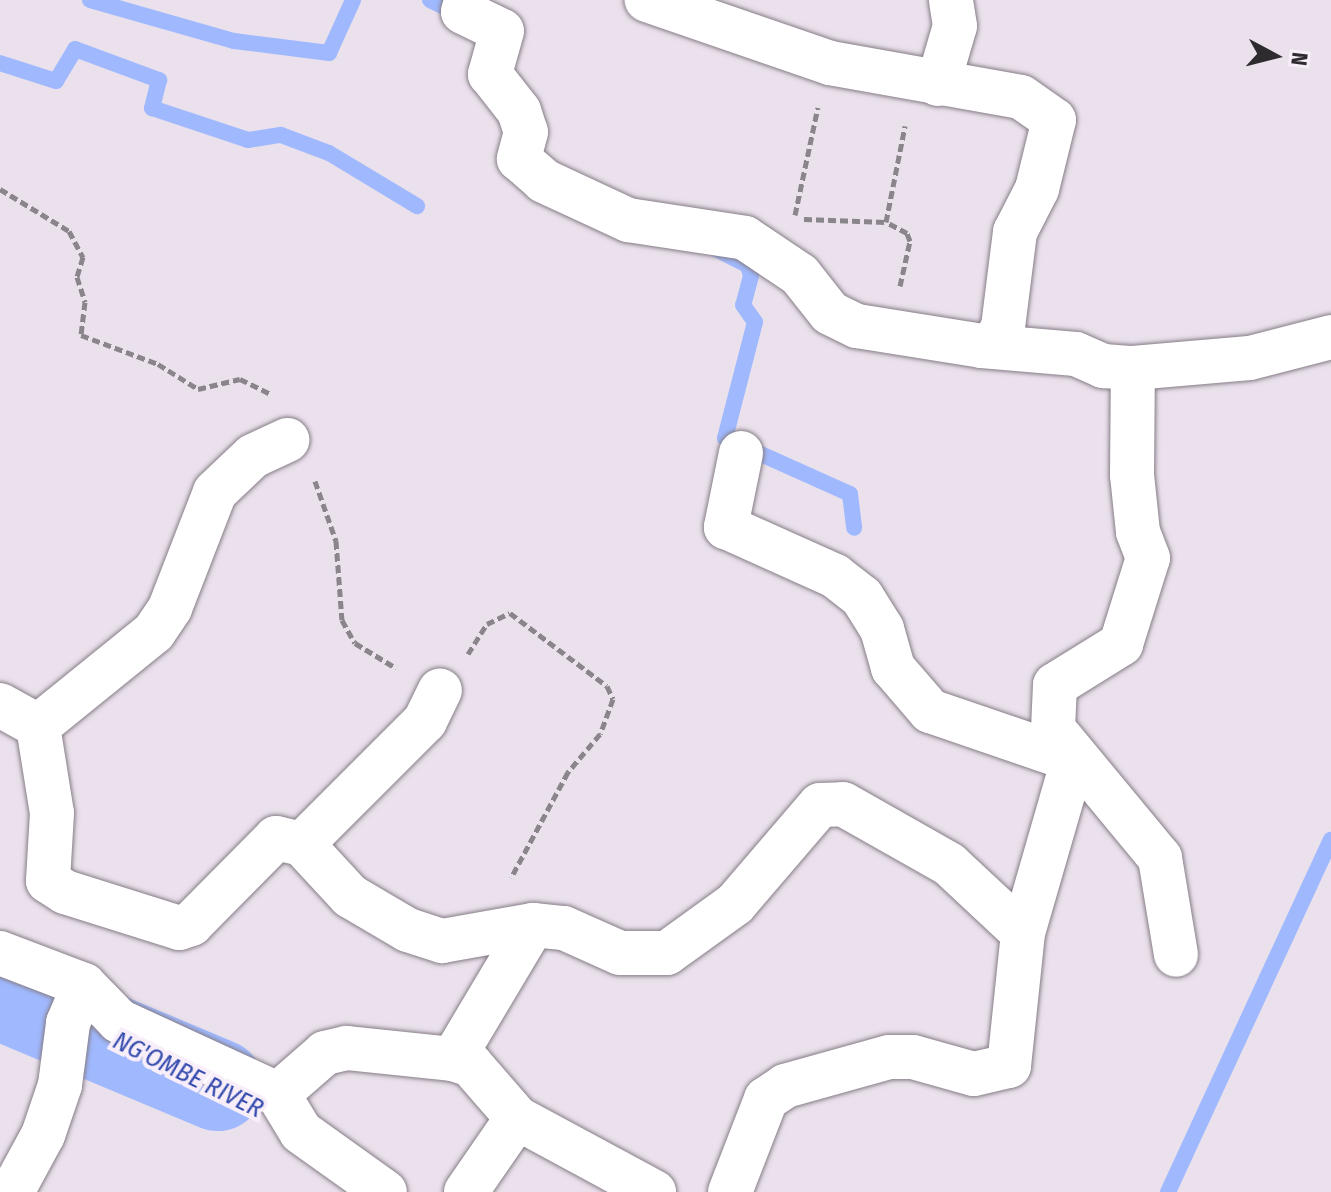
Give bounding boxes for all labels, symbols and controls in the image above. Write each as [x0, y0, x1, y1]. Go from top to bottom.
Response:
north arrow [1235, 16, 1315, 96]
text: N [1285, 51, 1314, 67]
water label: NG'OMBE RIVER [108, 1025, 268, 1125]

